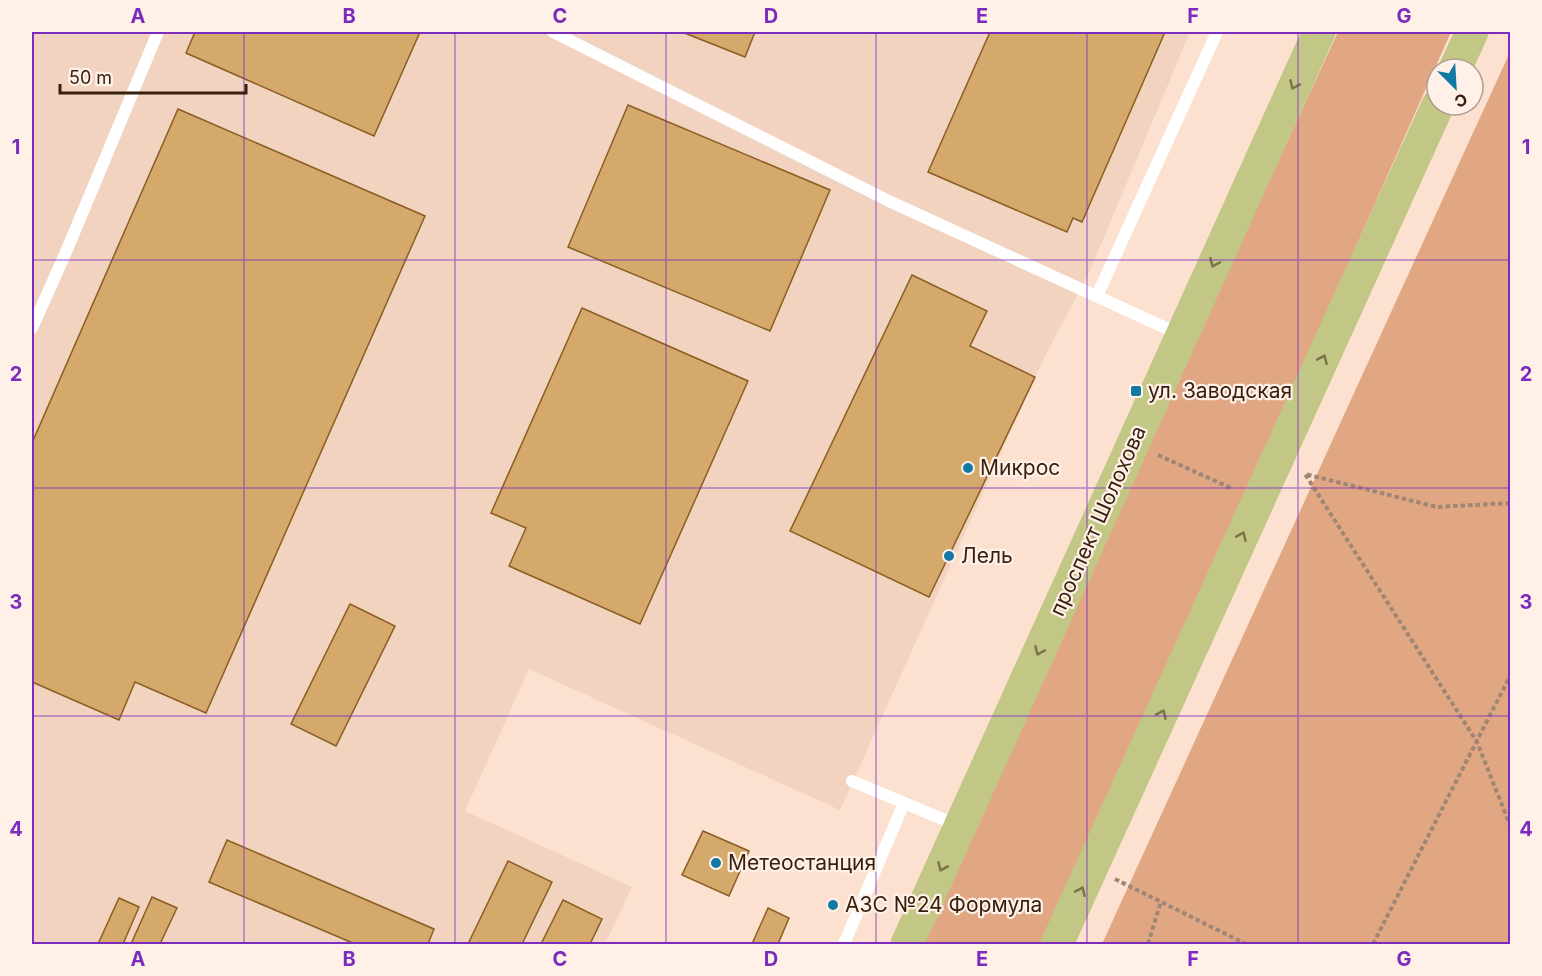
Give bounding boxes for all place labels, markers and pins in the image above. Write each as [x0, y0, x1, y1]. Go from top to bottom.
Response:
place label: ул. Заводская [1148, 378, 1292, 403]
marker: ул. Заводская [1129, 384, 1143, 398]
place label: Микрос [980, 455, 1060, 480]
marker: Микрос [961, 461, 975, 475]
place label: Лель [961, 543, 1013, 568]
marker: Лель [942, 549, 956, 563]
place label: Метеостанция [728, 850, 876, 875]
marker: Метеостанция [709, 856, 723, 870]
place label: АЗС №24 Формула [845, 892, 1042, 917]
marker: АЗС №24 Формула [826, 898, 840, 912]

